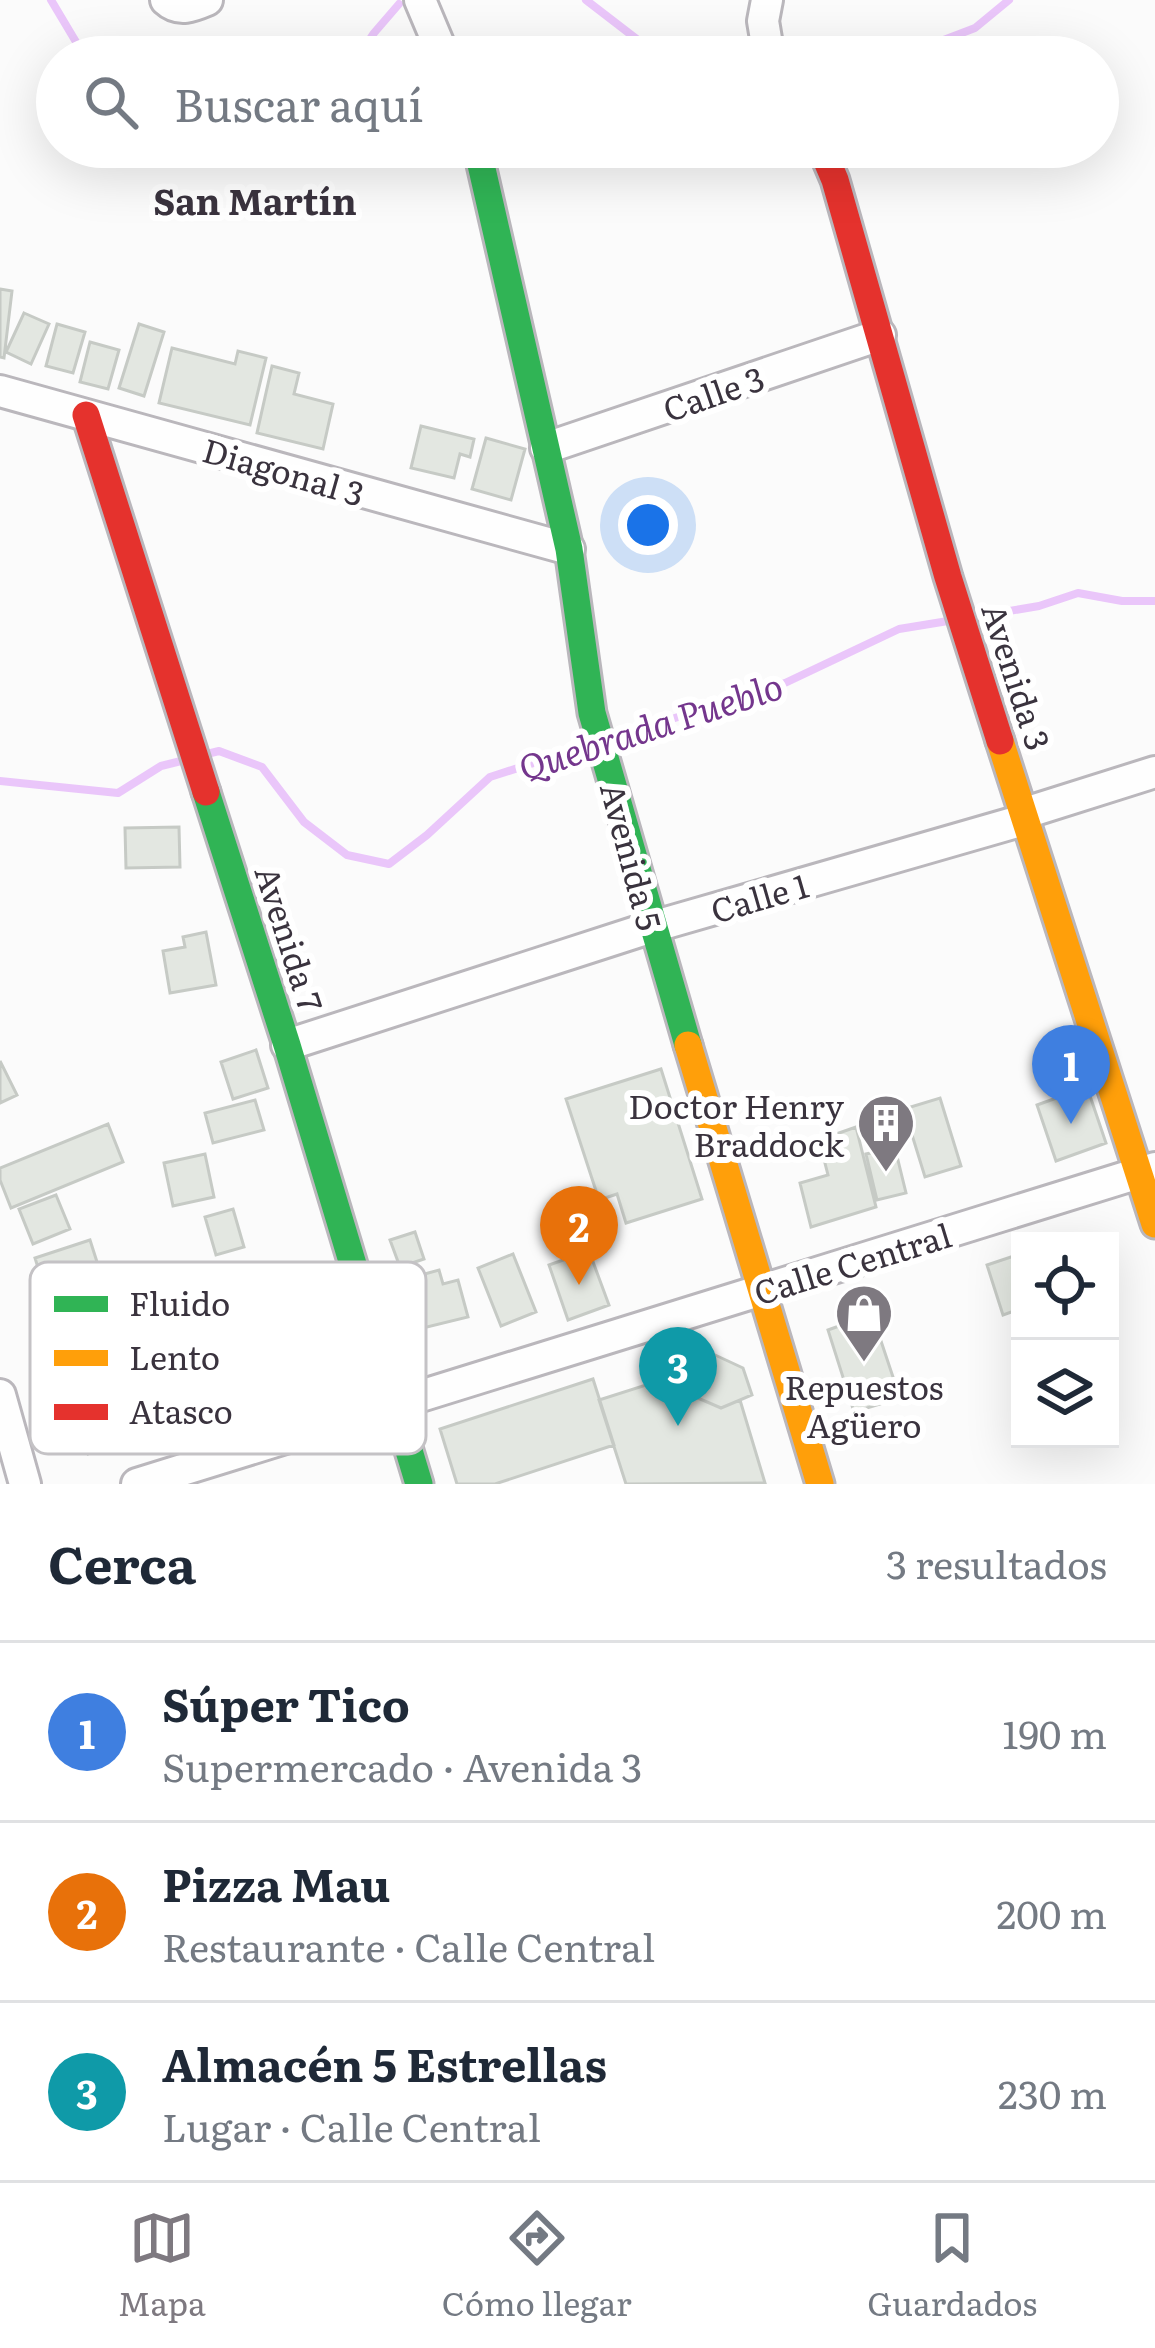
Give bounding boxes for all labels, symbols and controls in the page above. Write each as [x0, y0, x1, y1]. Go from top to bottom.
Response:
search box [36, 36, 1119, 168]
icon: search [78, 69, 144, 135]
text: Buscar aquí [174, 69, 423, 136]
district label: San Martín [153, 173, 357, 226]
street label: Calle 3 [656, 352, 770, 432]
street label: Diagonal 3 [197, 424, 371, 516]
your location [618, 495, 678, 555]
street label: Avenida 3 [971, 596, 1065, 756]
water label: Quebrada Pueblo [511, 657, 789, 793]
street label: Avenida 5 [590, 777, 676, 935]
street label: Avenida 7 [244, 859, 338, 1018]
street label: Calle 1 [704, 859, 814, 933]
pin: 1 [1032, 1025, 1110, 1124]
place label: Doctor Henry Braddock [628, 1080, 845, 1167]
building icon: Doctor Henry Braddock [855, 1092, 917, 1174]
pin: 2 [540, 1186, 618, 1285]
street label: Calle Central [747, 1209, 957, 1315]
map controls [1011, 1232, 1119, 1448]
button: locate [1011, 1232, 1119, 1340]
legend [30, 1262, 426, 1454]
text: Fluido [129, 1277, 230, 1326]
shop icon: Repuestos Agüero [833, 1282, 895, 1364]
pin: 3 [639, 1327, 717, 1426]
text: Lento [129, 1331, 220, 1380]
button: layers [1011, 1340, 1119, 1448]
place label: Repuestos Agüero [785, 1361, 944, 1448]
text: Atasco [129, 1385, 233, 1434]
text: Cerca [48, 1524, 196, 1600]
text: 3 resultados [886, 1533, 1107, 1591]
text: Súper Tico [162, 1669, 410, 1736]
text: 1 [79, 1703, 95, 1761]
text: 190 m [1003, 1703, 1107, 1761]
text: Supermercado · Avenida 3 [162, 1736, 642, 1794]
text: Pizza Mau [162, 1849, 390, 1916]
text: 2 [77, 1883, 97, 1941]
text: 200 m [997, 1883, 1107, 1941]
text: Restaurante · Calle Central [162, 1916, 655, 1974]
text: Almacén 5 Estrellas [162, 2029, 607, 2096]
text: 3 [76, 2063, 98, 2121]
text: 230 m [998, 2063, 1107, 2121]
text: Lugar · Calle Central [162, 2096, 541, 2154]
tab: Mapa [118, 2205, 206, 2326]
tab: Cómo llegar [442, 2205, 632, 2326]
tab: Guardados [867, 2205, 1037, 2326]

